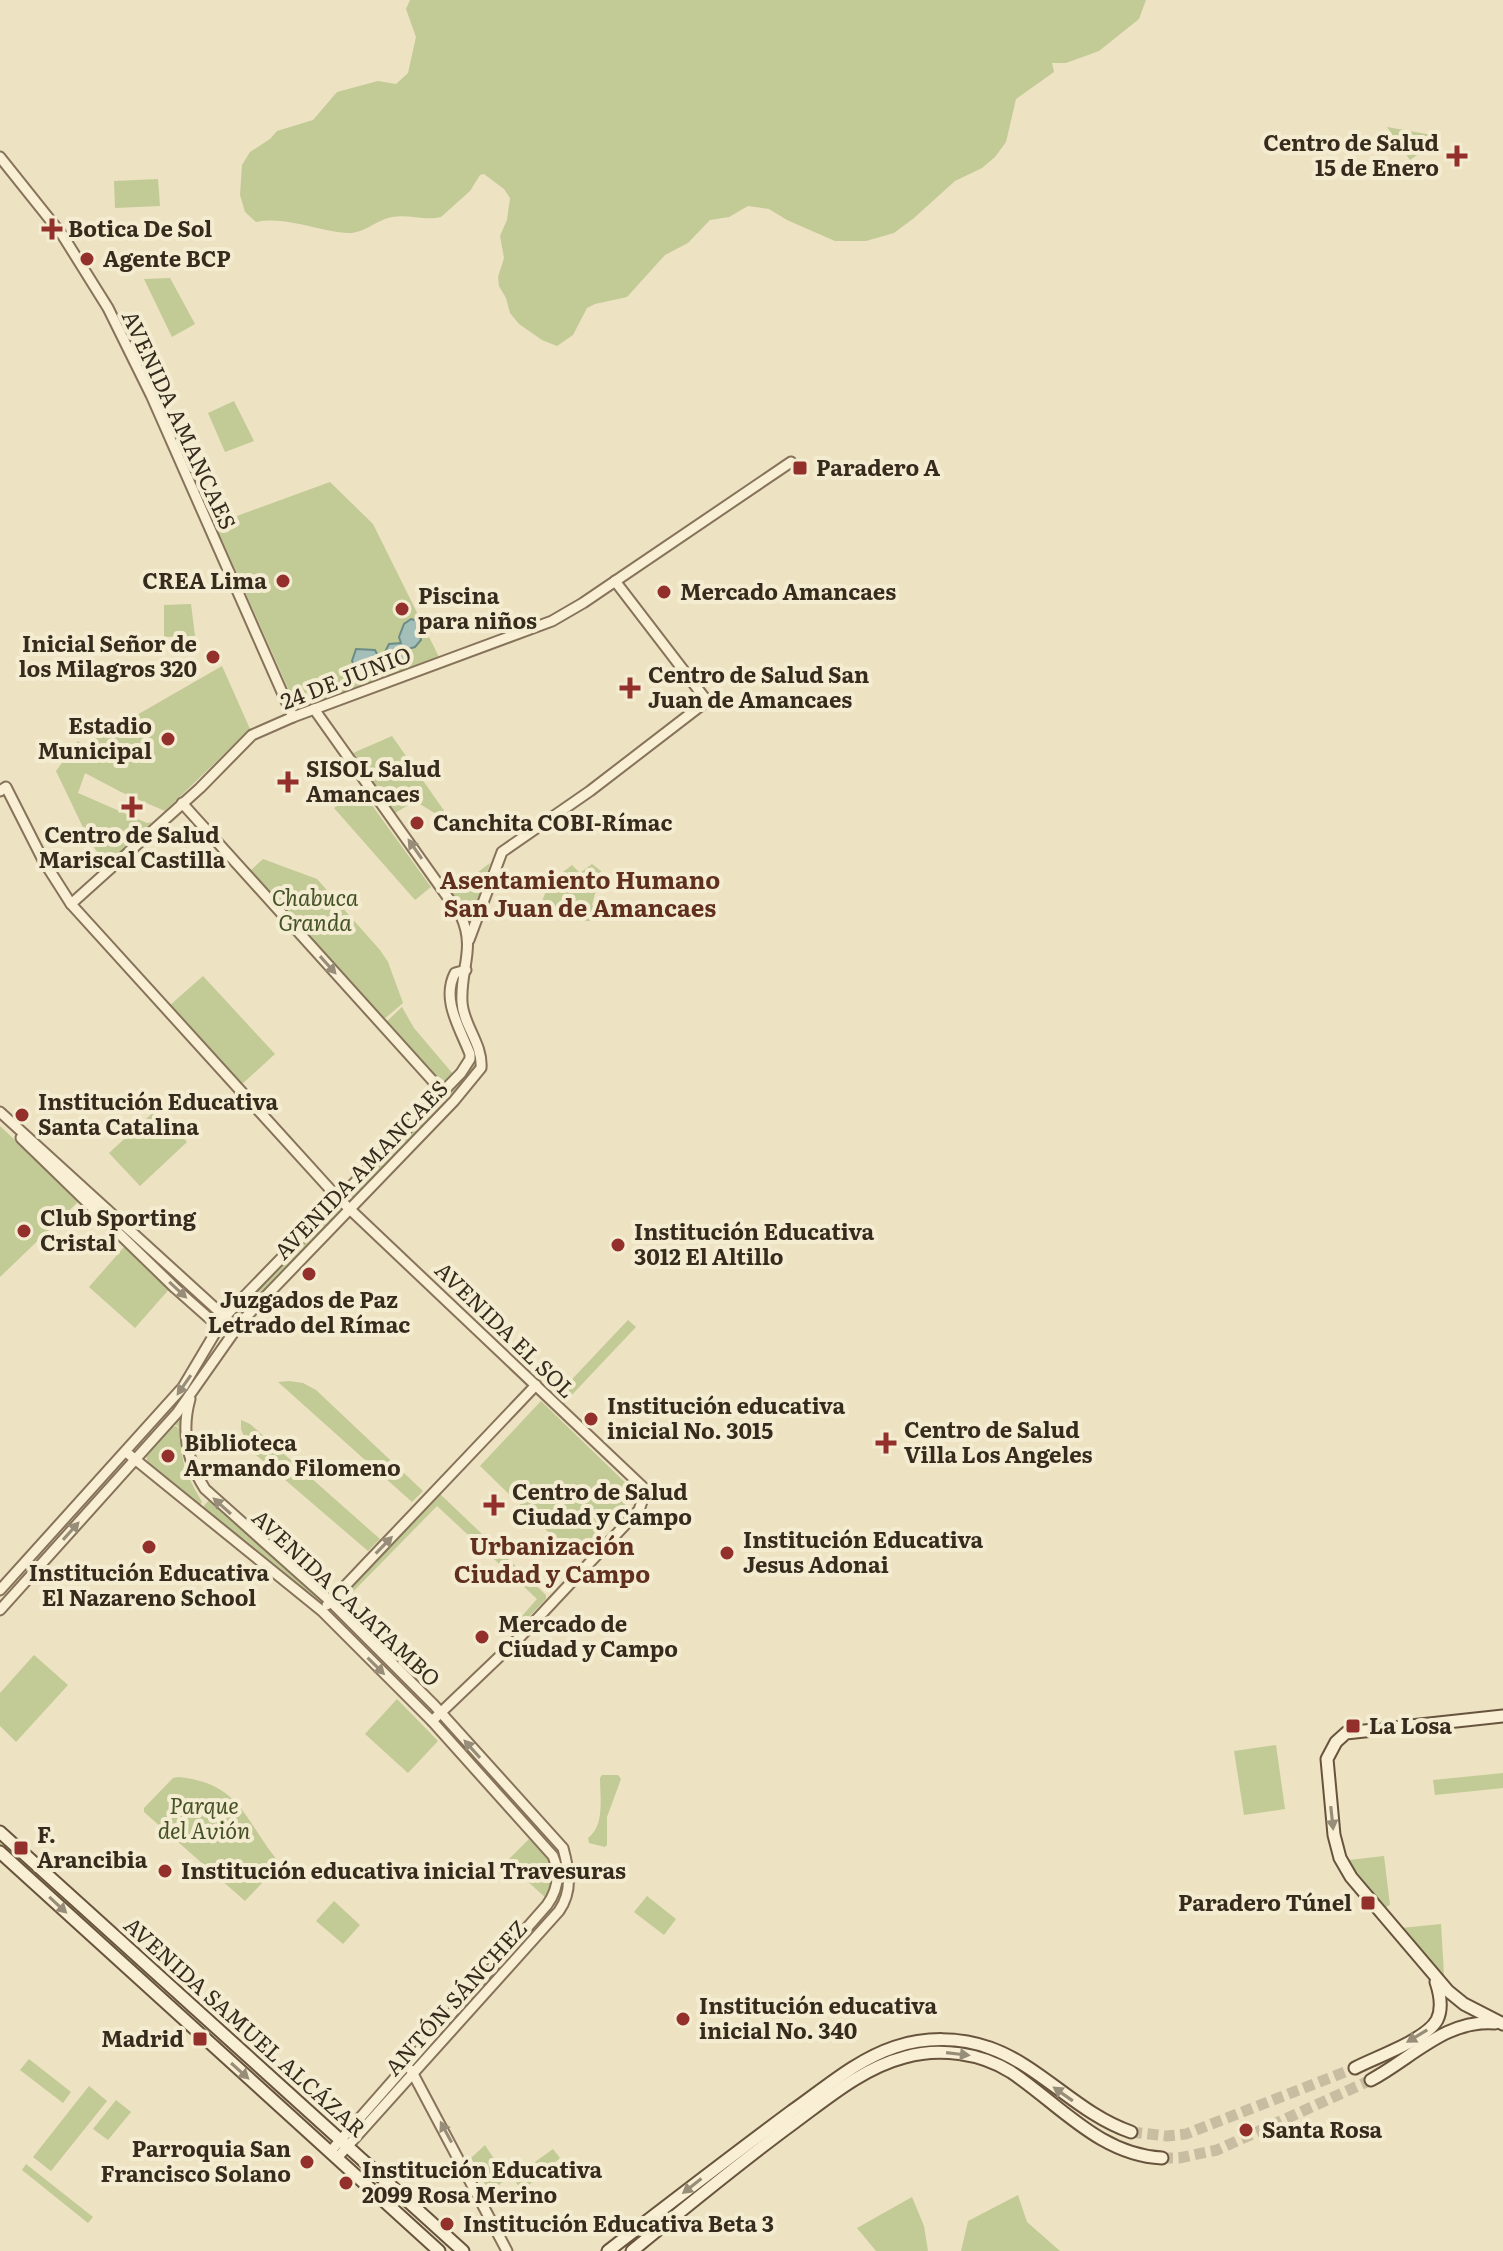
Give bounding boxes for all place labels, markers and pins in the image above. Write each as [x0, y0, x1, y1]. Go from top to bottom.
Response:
place label: Centro de Salud 15 de Enero [1263, 125, 1439, 183]
marker: Centro de Salud 15 de Enero [1446, 145, 1468, 167]
place label: Botica De Sol [68, 211, 212, 244]
marker: Botica De Sol [43, 220, 61, 238]
place label: Agente BCP [103, 241, 231, 274]
marker: Agente BCP [78, 250, 96, 268]
place label: Paradero A [816, 450, 941, 483]
marker: Paradero A [791, 459, 809, 477]
place label: CREA Lima [142, 563, 267, 596]
marker: CREA Lima [274, 572, 292, 590]
place label: Mercado Amancaes [680, 574, 896, 607]
place label: Piscina para niños [418, 578, 537, 636]
marker: Mercado Amancaes [655, 583, 673, 601]
marker: Piscina para niños [393, 600, 411, 618]
place label: Inicial Señor de los Milagros 320 [19, 626, 197, 684]
marker: Inicial Señor de los Milagros 320 [204, 648, 222, 666]
place label: Centro de Salud San Juan de Amancaes [648, 657, 869, 715]
marker: Centro de Salud San Juan de Amancaes [619, 677, 641, 699]
place label: Estadio Municipal [38, 708, 152, 766]
marker: Estadio Municipal [159, 730, 177, 748]
place label: SISOL Salud Amancaes [306, 751, 441, 809]
marker: SISOL Salud Amancaes [277, 771, 299, 793]
marker: Centro de Salud Mariscal Castilla [121, 796, 143, 818]
place label: Canchita COBI-Rímac [433, 805, 672, 838]
marker: Canchita COBI-Rímac [408, 814, 426, 832]
place label: Centro de Salud Mariscal Castilla [38, 817, 226, 875]
place label: Institución Educativa Santa Catalina [38, 1084, 279, 1142]
marker: Institución Educativa Santa Catalina [13, 1106, 31, 1124]
place label: Club Sporting Cristal [40, 1200, 197, 1258]
place label: Institución Educativa 3012 El Altillo [634, 1214, 875, 1272]
marker: Club Sporting Cristal [15, 1222, 33, 1240]
marker: Institución Educativa 3012 El Altillo [609, 1236, 627, 1254]
marker: Juzgados de Paz Letrado del Rímac [300, 1265, 318, 1283]
place label: Juzgados de Paz Letrado del Rímac [208, 1282, 410, 1340]
place label: Institución educativa inicial No. 3015 [607, 1388, 845, 1446]
marker: Institución educativa inicial No. 3015 [582, 1410, 600, 1428]
place label: Centro de Salud Villa Los Angeles [904, 1412, 1093, 1470]
place label: Biblioteca Armando Filomeno [184, 1425, 401, 1483]
marker: Centro de Salud Villa Los Angeles [875, 1432, 897, 1454]
marker: Biblioteca Armando Filomeno [159, 1447, 177, 1465]
place label: Centro de Salud Ciudad y Campo [512, 1474, 692, 1532]
marker: Centro de Salud Ciudad y Campo [483, 1494, 505, 1516]
place label: Institución Educativa Jesus Adonai [743, 1522, 984, 1580]
marker: Institución Educativa El Nazareno School [140, 1538, 158, 1556]
marker: Institución Educativa Jesus Adonai [718, 1544, 736, 1562]
place label: Institución Educativa El Nazareno School [29, 1555, 269, 1613]
place label: Mercado de Ciudad y Campo [498, 1606, 678, 1664]
marker: Mercado de Ciudad y Campo [473, 1628, 491, 1646]
place label: La Losa [1369, 1708, 1452, 1741]
marker: La Losa [1344, 1717, 1362, 1735]
place label: F. Arancibia [37, 1817, 148, 1875]
marker: F. Arancibia [12, 1839, 30, 1857]
place label: Institución educativa inicial Travesuras [181, 1853, 626, 1886]
marker: Institución educativa inicial Travesuras [156, 1862, 174, 1880]
place label: Paradero Túnel [1178, 1885, 1352, 1918]
marker: Paradero Túnel [1359, 1894, 1377, 1912]
place label: Institución educativa inicial No. 340 [699, 1988, 937, 2046]
marker: Institución educativa inicial No. 340 [674, 2010, 692, 2028]
place label: Madrid [101, 2021, 184, 2054]
marker: Madrid [191, 2030, 209, 2048]
place label: Santa Rosa [1262, 2112, 1383, 2145]
marker: Santa Rosa [1237, 2121, 1255, 2139]
place label: Parroquia San Francisco Solano [100, 2131, 291, 2189]
place label: Institución Educativa 2099 Rosa Merino [362, 2152, 603, 2210]
marker: Parroquia San Francisco Solano [298, 2153, 316, 2171]
marker: Institución Educativa 2099 Rosa Merino [337, 2174, 355, 2192]
place label: Institución Educativa Beta 3 [463, 2206, 774, 2239]
marker: Institución Educativa Beta 3 [438, 2215, 456, 2233]

